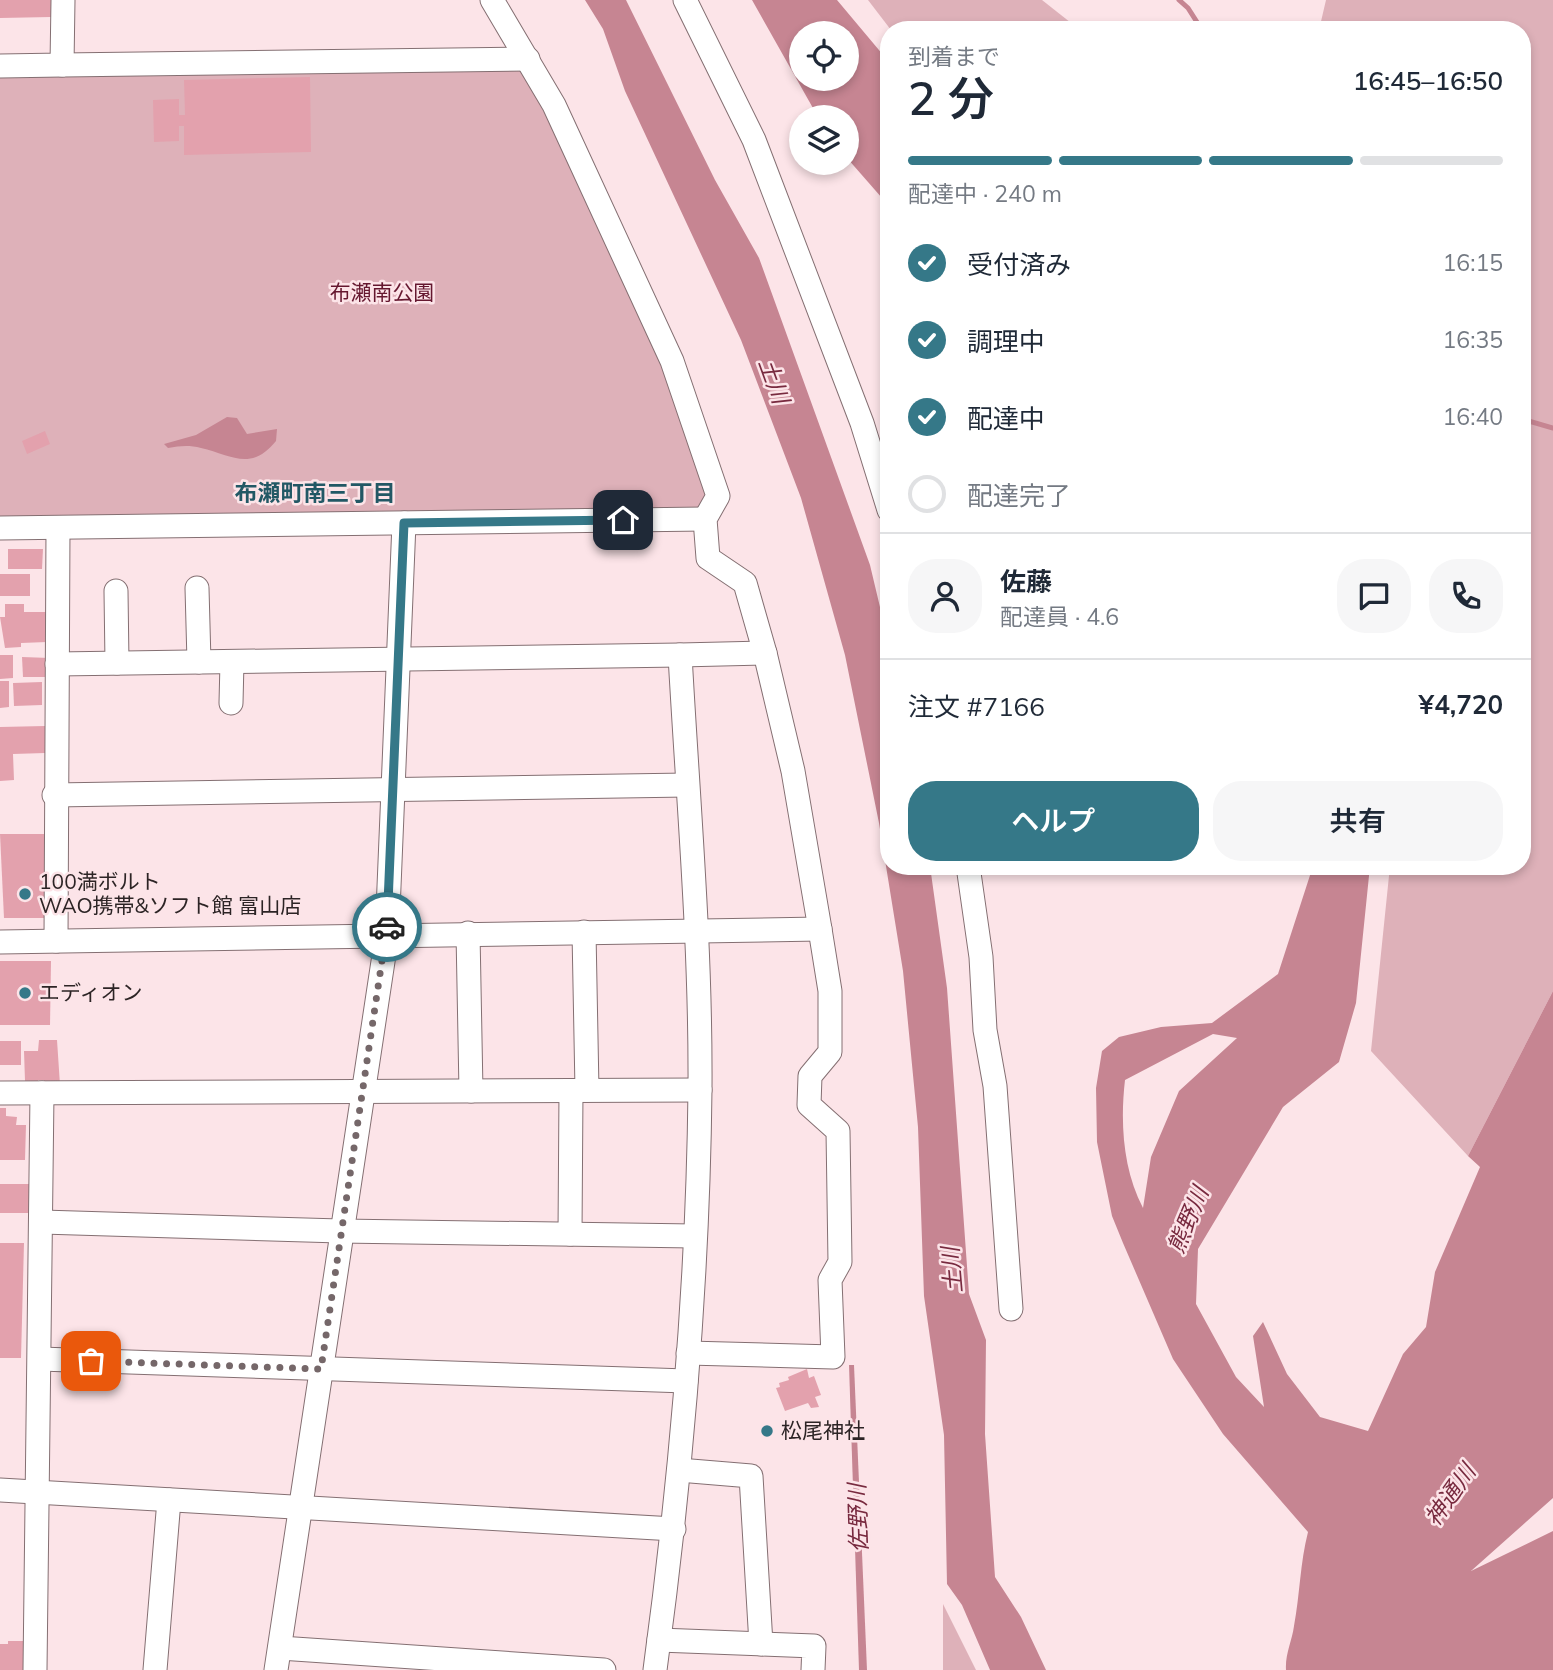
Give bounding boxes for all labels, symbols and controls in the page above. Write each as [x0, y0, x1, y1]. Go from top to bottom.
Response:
map controls [789, 21, 859, 175]
button: locate [789, 21, 859, 91]
text: 到着まで [908, 42, 1000, 71]
text: 16:45–16:50 [1353, 64, 1503, 97]
text: 2 分 [908, 69, 994, 127]
button: layers [789, 105, 859, 175]
text: 配達中 · 240 m [908, 179, 1062, 208]
icon: check [908, 244, 946, 282]
text: 受付済み [967, 248, 1071, 281]
text: 16:15 [1443, 248, 1503, 277]
park label: 布瀬南公園 [330, 279, 435, 305]
icon: check [908, 321, 946, 359]
text: 調理中 [967, 325, 1045, 358]
text: 16:35 [1443, 325, 1503, 354]
water label: 土川 [753, 354, 797, 410]
icon: check [908, 398, 946, 436]
text: 配達中 [967, 402, 1045, 435]
text: 16:40 [1443, 402, 1503, 431]
district label: 布瀬町南三丁目 [235, 478, 396, 507]
text: 配達完了 [967, 479, 1071, 512]
pin [593, 490, 653, 550]
icon: home [604, 501, 642, 539]
button: person [908, 559, 982, 633]
button: chat [1337, 559, 1411, 633]
button: phone [1429, 559, 1503, 633]
text: 佐藤 [1000, 565, 1052, 598]
text: 配達員 · 4.6 [1000, 602, 1119, 631]
text: ¥4,720 [1419, 688, 1503, 721]
text: 注文 #7166 [908, 690, 1045, 723]
button: ヘルプ [908, 781, 1199, 861]
button: 共有 [1213, 781, 1503, 861]
place label: 100満ボルト WAO携帯&ソフト館 富山店 [39, 868, 301, 918]
marker: 100満ボルト WAO携帯&ソフト館 富山店 [17, 886, 33, 902]
courier [352, 892, 422, 962]
icon: car [368, 908, 406, 946]
place label: エディオン [39, 979, 143, 1005]
marker: エディオン [17, 985, 33, 1001]
water label: 熊野川 [1161, 1180, 1216, 1257]
water label: 土川 [935, 1243, 968, 1294]
pin [61, 1331, 121, 1391]
icon: bag [72, 1342, 110, 1380]
place label: 松尾神社 [781, 1417, 865, 1443]
marker: 松尾神社 [759, 1423, 775, 1439]
water label: 神通川 [1418, 1456, 1483, 1531]
water label: 佐野川 [842, 1480, 873, 1553]

